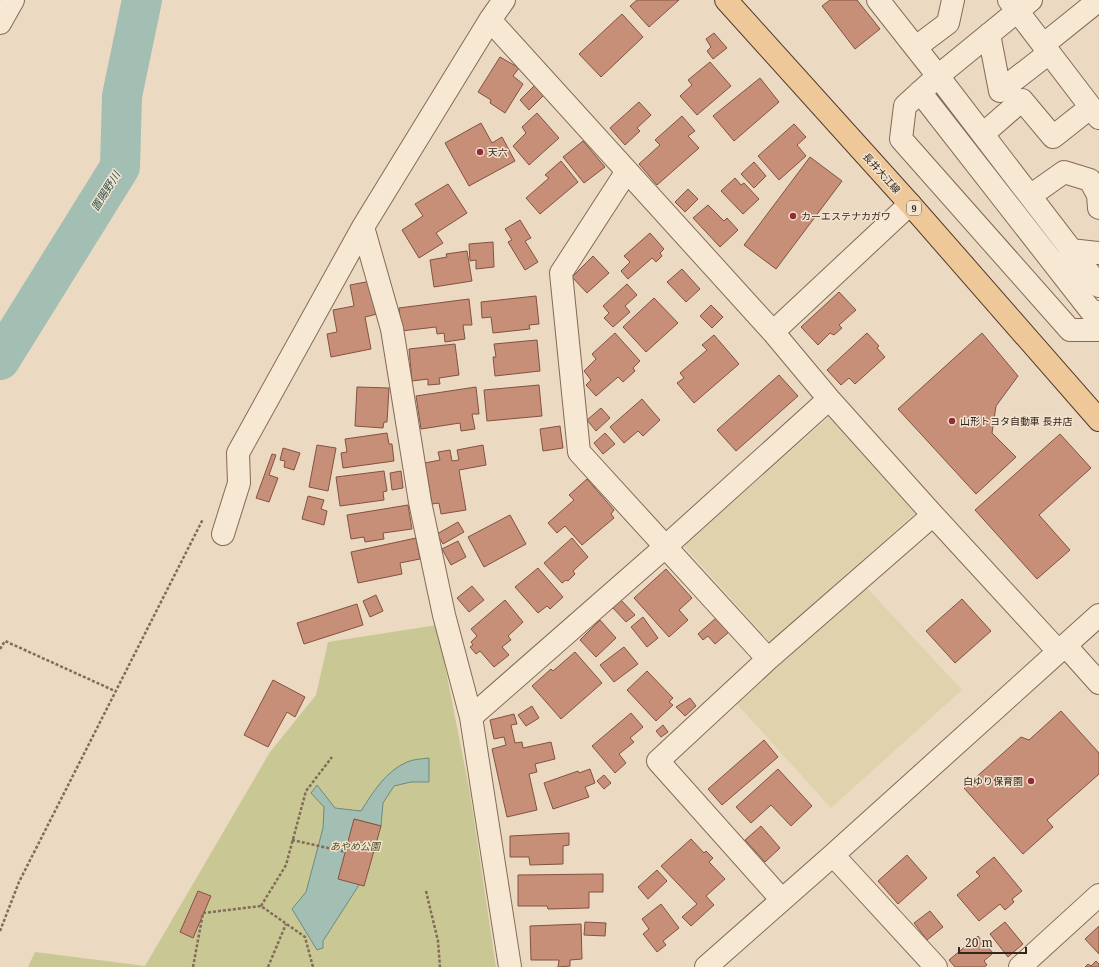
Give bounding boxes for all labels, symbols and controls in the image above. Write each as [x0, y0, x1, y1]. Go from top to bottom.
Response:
place label: 天六 [488, 145, 508, 159]
marker: 天六 [475, 147, 485, 157]
street label: 長井大江線 [860, 150, 904, 196]
water label: 置賜野川 [87, 168, 124, 214]
road number: 9 [907, 201, 921, 215]
place label: カーエステナカガワ [801, 209, 891, 223]
marker: カーエステナカガワ [788, 211, 798, 221]
place label: 山形トヨタ自動車 長井店 [960, 414, 1073, 428]
marker: 山形トヨタ自動車 長井店 [947, 416, 957, 426]
place label: 白ゆり保育園 [963, 774, 1023, 788]
marker: 白ゆり保育園 [1026, 776, 1036, 786]
park label: あやめ公園 [330, 839, 382, 853]
scale bar [959, 929, 1026, 955]
text: 20 m [965, 934, 993, 951]

